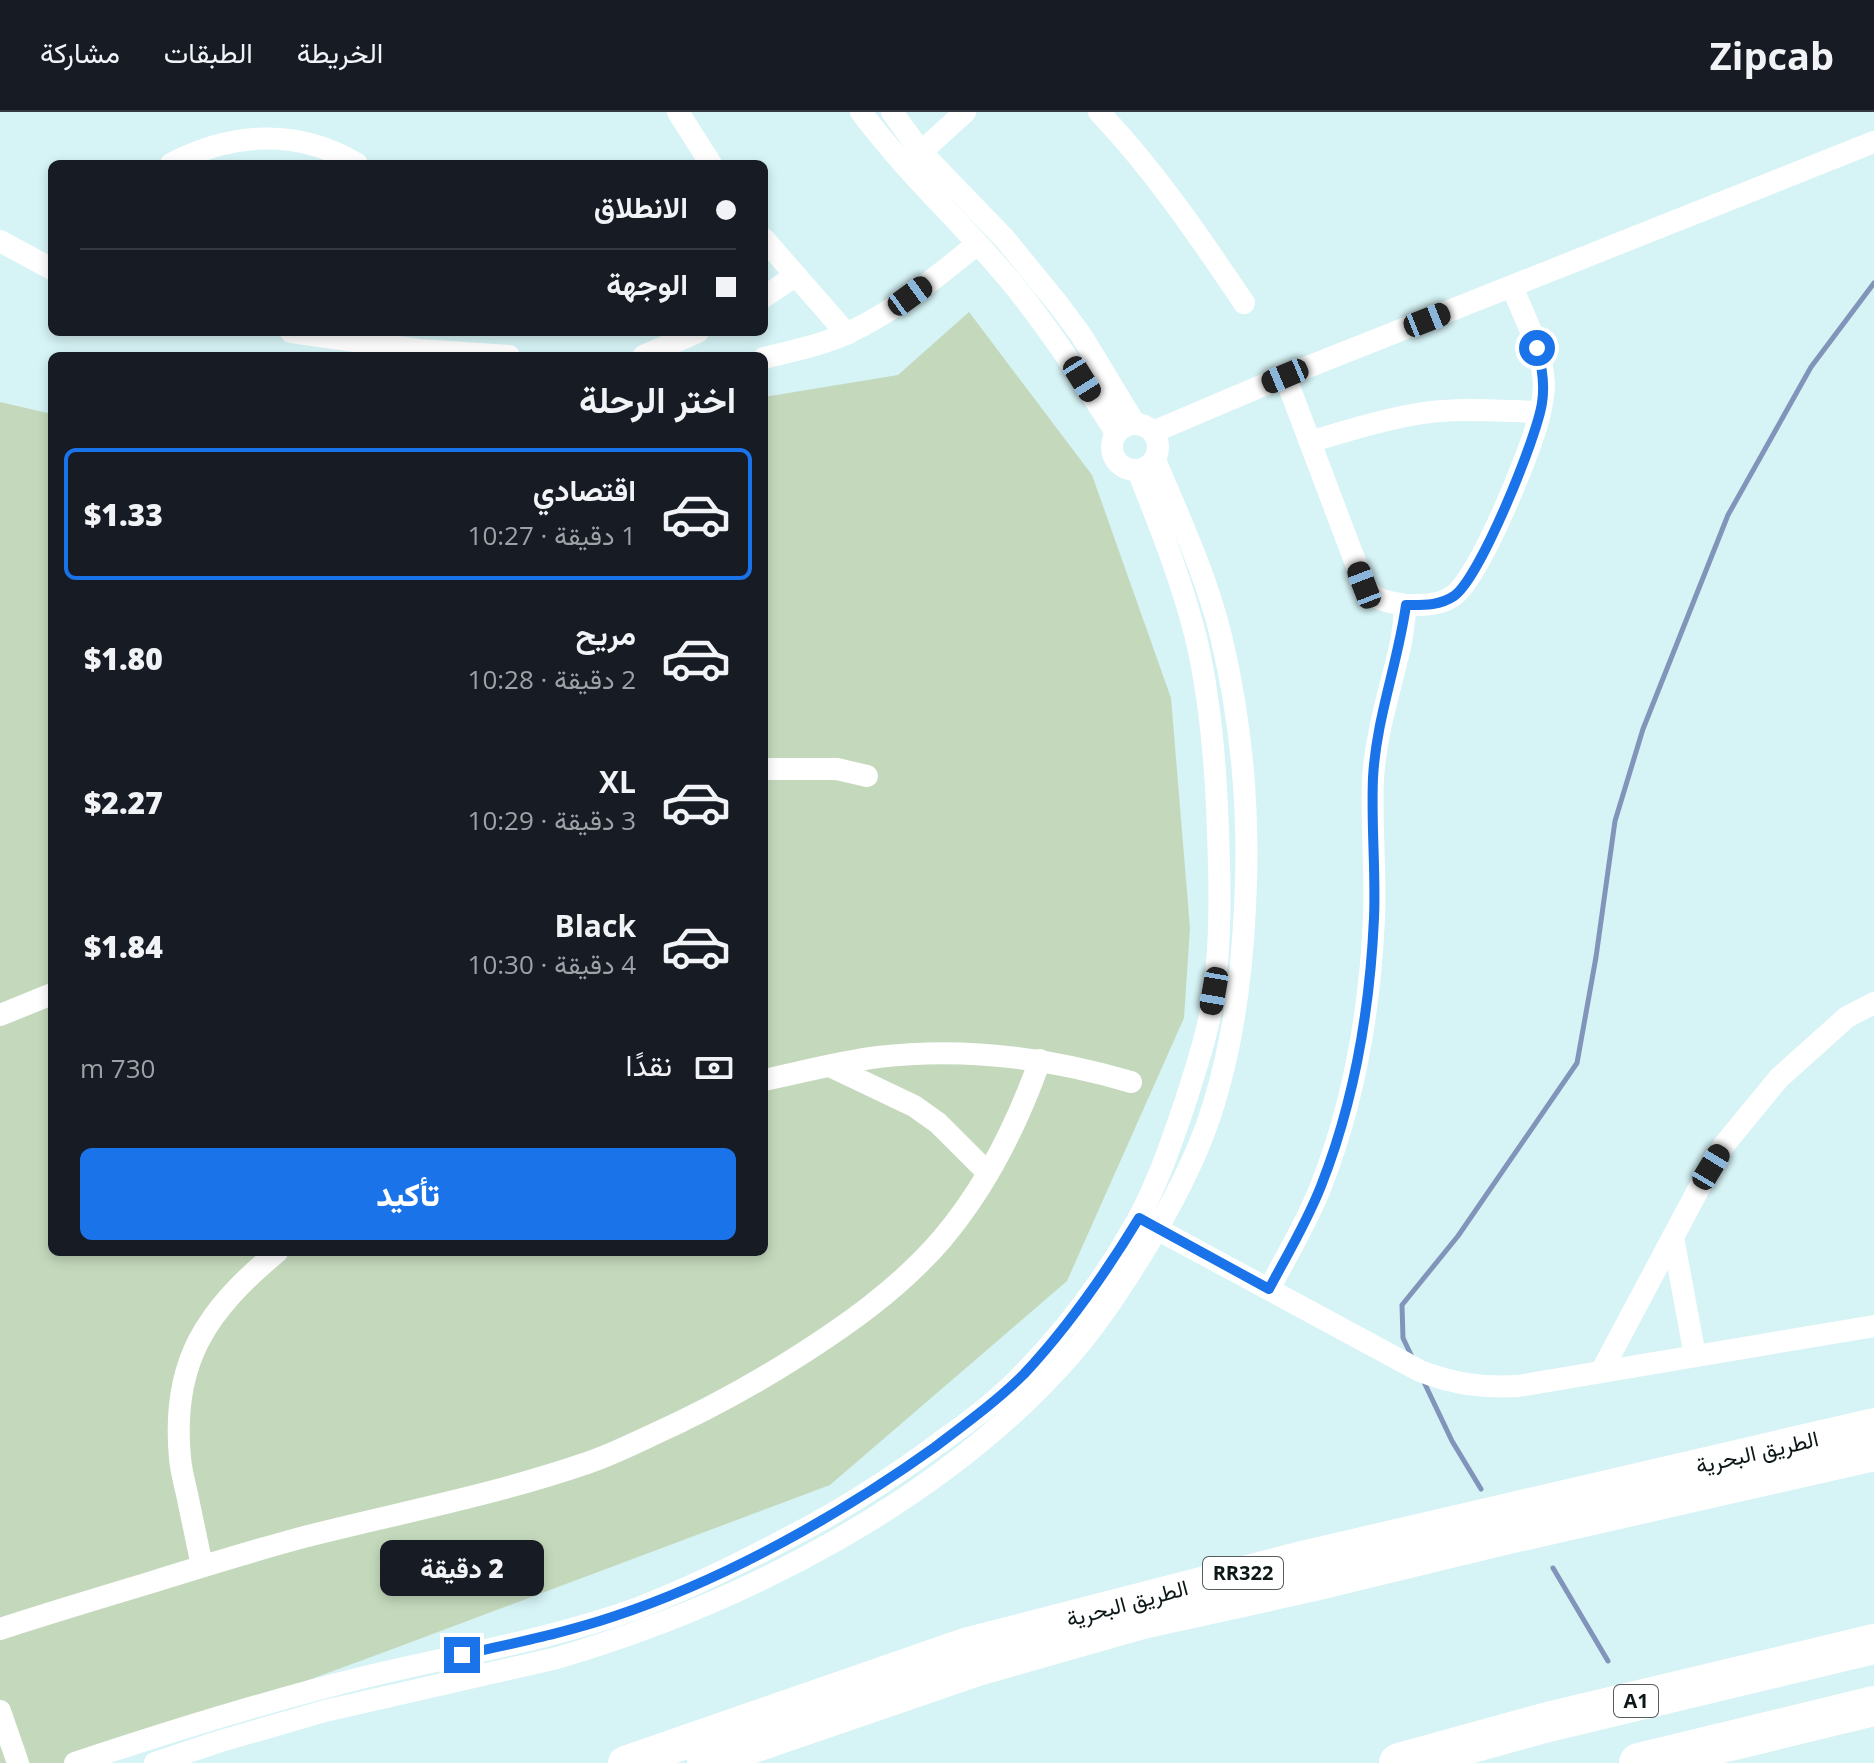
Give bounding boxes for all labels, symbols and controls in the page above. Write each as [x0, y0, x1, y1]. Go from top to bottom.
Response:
text: Zipcab [1710, 29, 1834, 81]
text: مشاركة [40, 33, 120, 71]
text: الطبقات [164, 33, 253, 71]
text: الخريطة [297, 33, 383, 71]
text: الانطلاق [594, 186, 688, 227]
text: الوجهة [606, 263, 688, 304]
car [884, 272, 936, 320]
car [1400, 300, 1454, 340]
route start [1519, 330, 1555, 366]
car [1059, 352, 1105, 406]
car [1258, 356, 1312, 396]
text: اختر الرحلة [579, 375, 736, 424]
text: اقتصادي [533, 469, 636, 510]
icon: car [660, 478, 732, 550]
text: $1.33 [84, 494, 163, 535]
text: 1 دقيقة · 10:27 [468, 517, 636, 553]
car [1344, 558, 1384, 612]
text: مريح [576, 613, 636, 654]
icon: car [660, 622, 732, 694]
text: $1.80 [84, 638, 163, 679]
text: 2 دقيقة · 10:28 [468, 661, 636, 697]
text: XL [599, 761, 636, 802]
icon: car [660, 766, 732, 838]
text: $2.27 [84, 782, 163, 823]
text: 3 دقيقة · 10:29 [468, 802, 636, 838]
text: Black [555, 905, 636, 946]
icon: car [660, 910, 732, 982]
text: $1.84 [84, 926, 163, 967]
text: 4 دقيقة · 10:30 [468, 946, 636, 982]
car [1198, 965, 1230, 1017]
text: نقدًا [626, 1044, 672, 1085]
icon: cash [692, 1046, 736, 1090]
text: 730 m [80, 1050, 155, 1086]
car [1688, 1140, 1734, 1194]
button: تأكيد [80, 1148, 736, 1240]
street label: الطريق البحرية [1692, 1422, 1821, 1480]
callout: 2 دقيقة [380, 1539, 544, 1595]
text: 2 دقيقة [420, 1550, 504, 1586]
road number: RR322 [1203, 1557, 1283, 1589]
street label: الطريق البحرية [1062, 1571, 1191, 1633]
route end [444, 1637, 480, 1673]
road number: A1 [1614, 1685, 1658, 1717]

